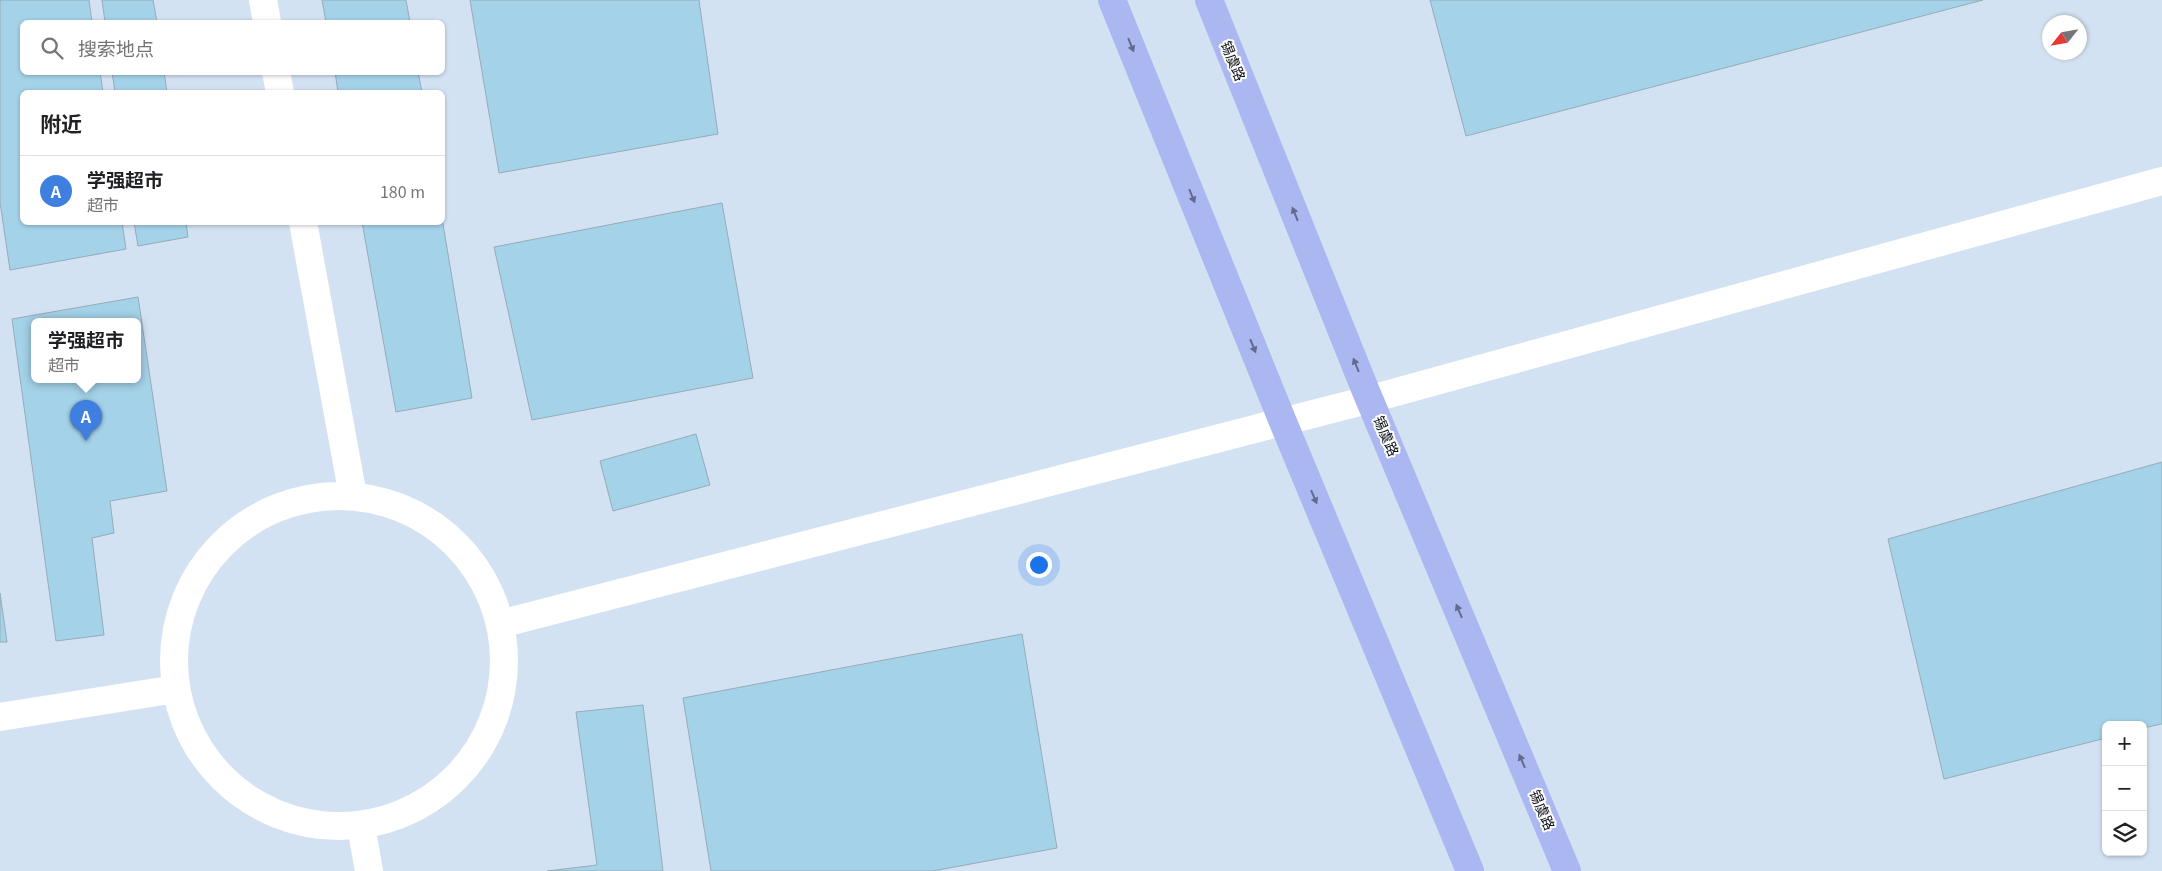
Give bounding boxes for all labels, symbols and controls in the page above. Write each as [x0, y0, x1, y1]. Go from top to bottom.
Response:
north arrow [2042, 15, 2087, 60]
search box [20, 20, 445, 75]
icon: search [38, 34, 66, 62]
text: 搜索地点 [78, 34, 154, 61]
street label: 锡虞路 [1217, 37, 1251, 84]
one-way arrow [1127, 38, 1135, 52]
text: 附近 [40, 108, 82, 138]
text: 学强超市 [87, 165, 163, 192]
text: A [51, 179, 61, 203]
text: 180 m [380, 179, 425, 203]
one-way arrow [1188, 189, 1196, 203]
text: 超市 [87, 192, 119, 216]
one-way arrow [1291, 206, 1299, 221]
popup [31, 318, 141, 383]
text: 学强超市 [48, 325, 124, 352]
one-way arrow [1249, 339, 1257, 354]
text: 超市 [48, 352, 80, 376]
one-way arrow [1352, 357, 1360, 372]
pin: A [70, 400, 102, 441]
street label: 锡虞路 [1370, 412, 1404, 459]
one-way arrow [1311, 490, 1319, 504]
your location [1026, 552, 1052, 578]
one-way arrow [1455, 604, 1462, 619]
map controls [2102, 721, 2147, 856]
button: + [2102, 721, 2147, 766]
one-way arrow [1517, 754, 1525, 768]
button: − [2102, 766, 2147, 811]
street label: 锡虞路 [1526, 786, 1560, 833]
button: layers [2102, 811, 2147, 856]

